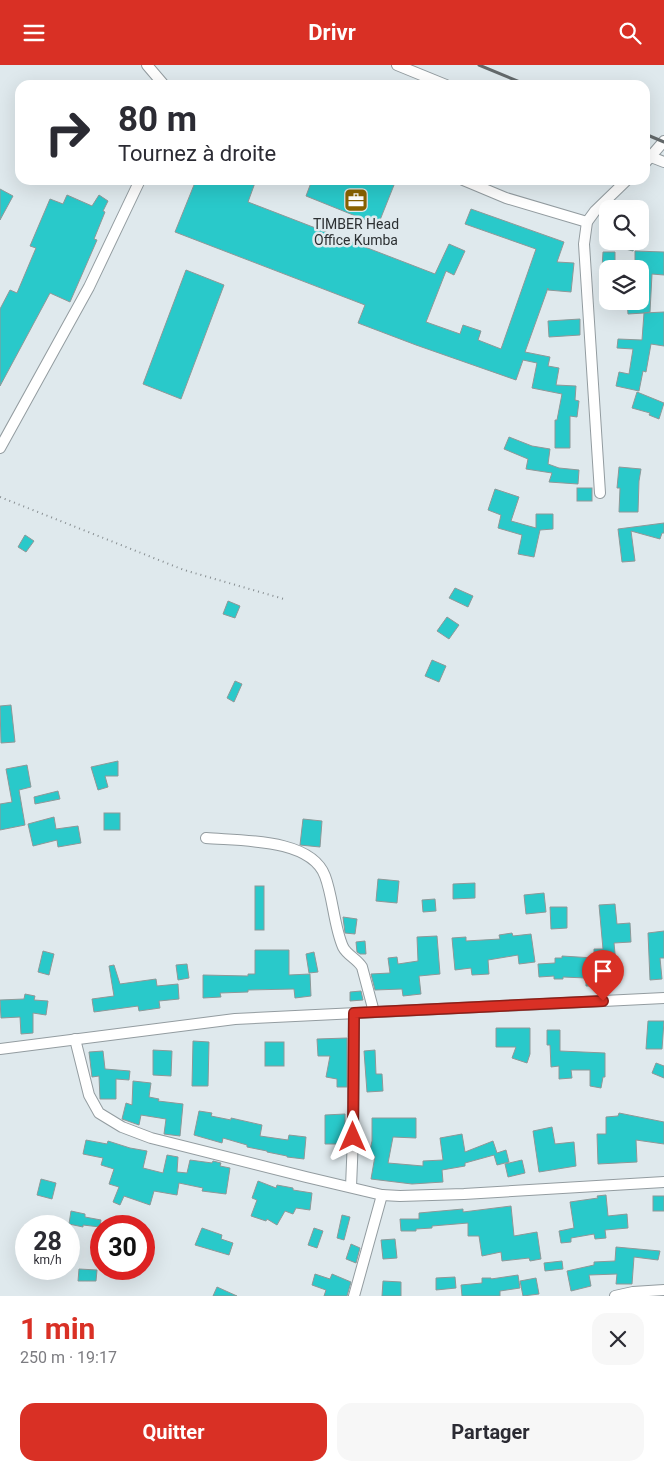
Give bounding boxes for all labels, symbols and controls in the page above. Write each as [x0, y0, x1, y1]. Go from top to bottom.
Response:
icon: menu [20, 19, 48, 47]
icon: search [616, 19, 644, 47]
text: Drivr [308, 20, 356, 45]
text: 80 m [118, 99, 197, 140]
icon: right [35, 100, 100, 165]
text: Tournez à droite [118, 141, 276, 166]
office icon: TIMBER Head Office Kumba [343, 187, 369, 213]
map controls [599, 200, 649, 310]
button: search [599, 200, 649, 250]
place label: TIMBER Head Office Kumba [313, 216, 399, 248]
button: layers [599, 260, 649, 310]
pin [582, 950, 624, 1001]
icon: arrive [589, 957, 617, 985]
position arrow [326, 1110, 378, 1162]
speed limit sign: 30 [90, 1215, 155, 1280]
text: 28 [33, 1227, 62, 1256]
text: km/h [33, 1253, 62, 1267]
text: 1 min [20, 1311, 95, 1346]
button: close [592, 1313, 644, 1365]
text: 250 m · 19:17 [20, 1348, 117, 1367]
button: Quitter [20, 1403, 327, 1461]
button: Partager [337, 1403, 644, 1461]

